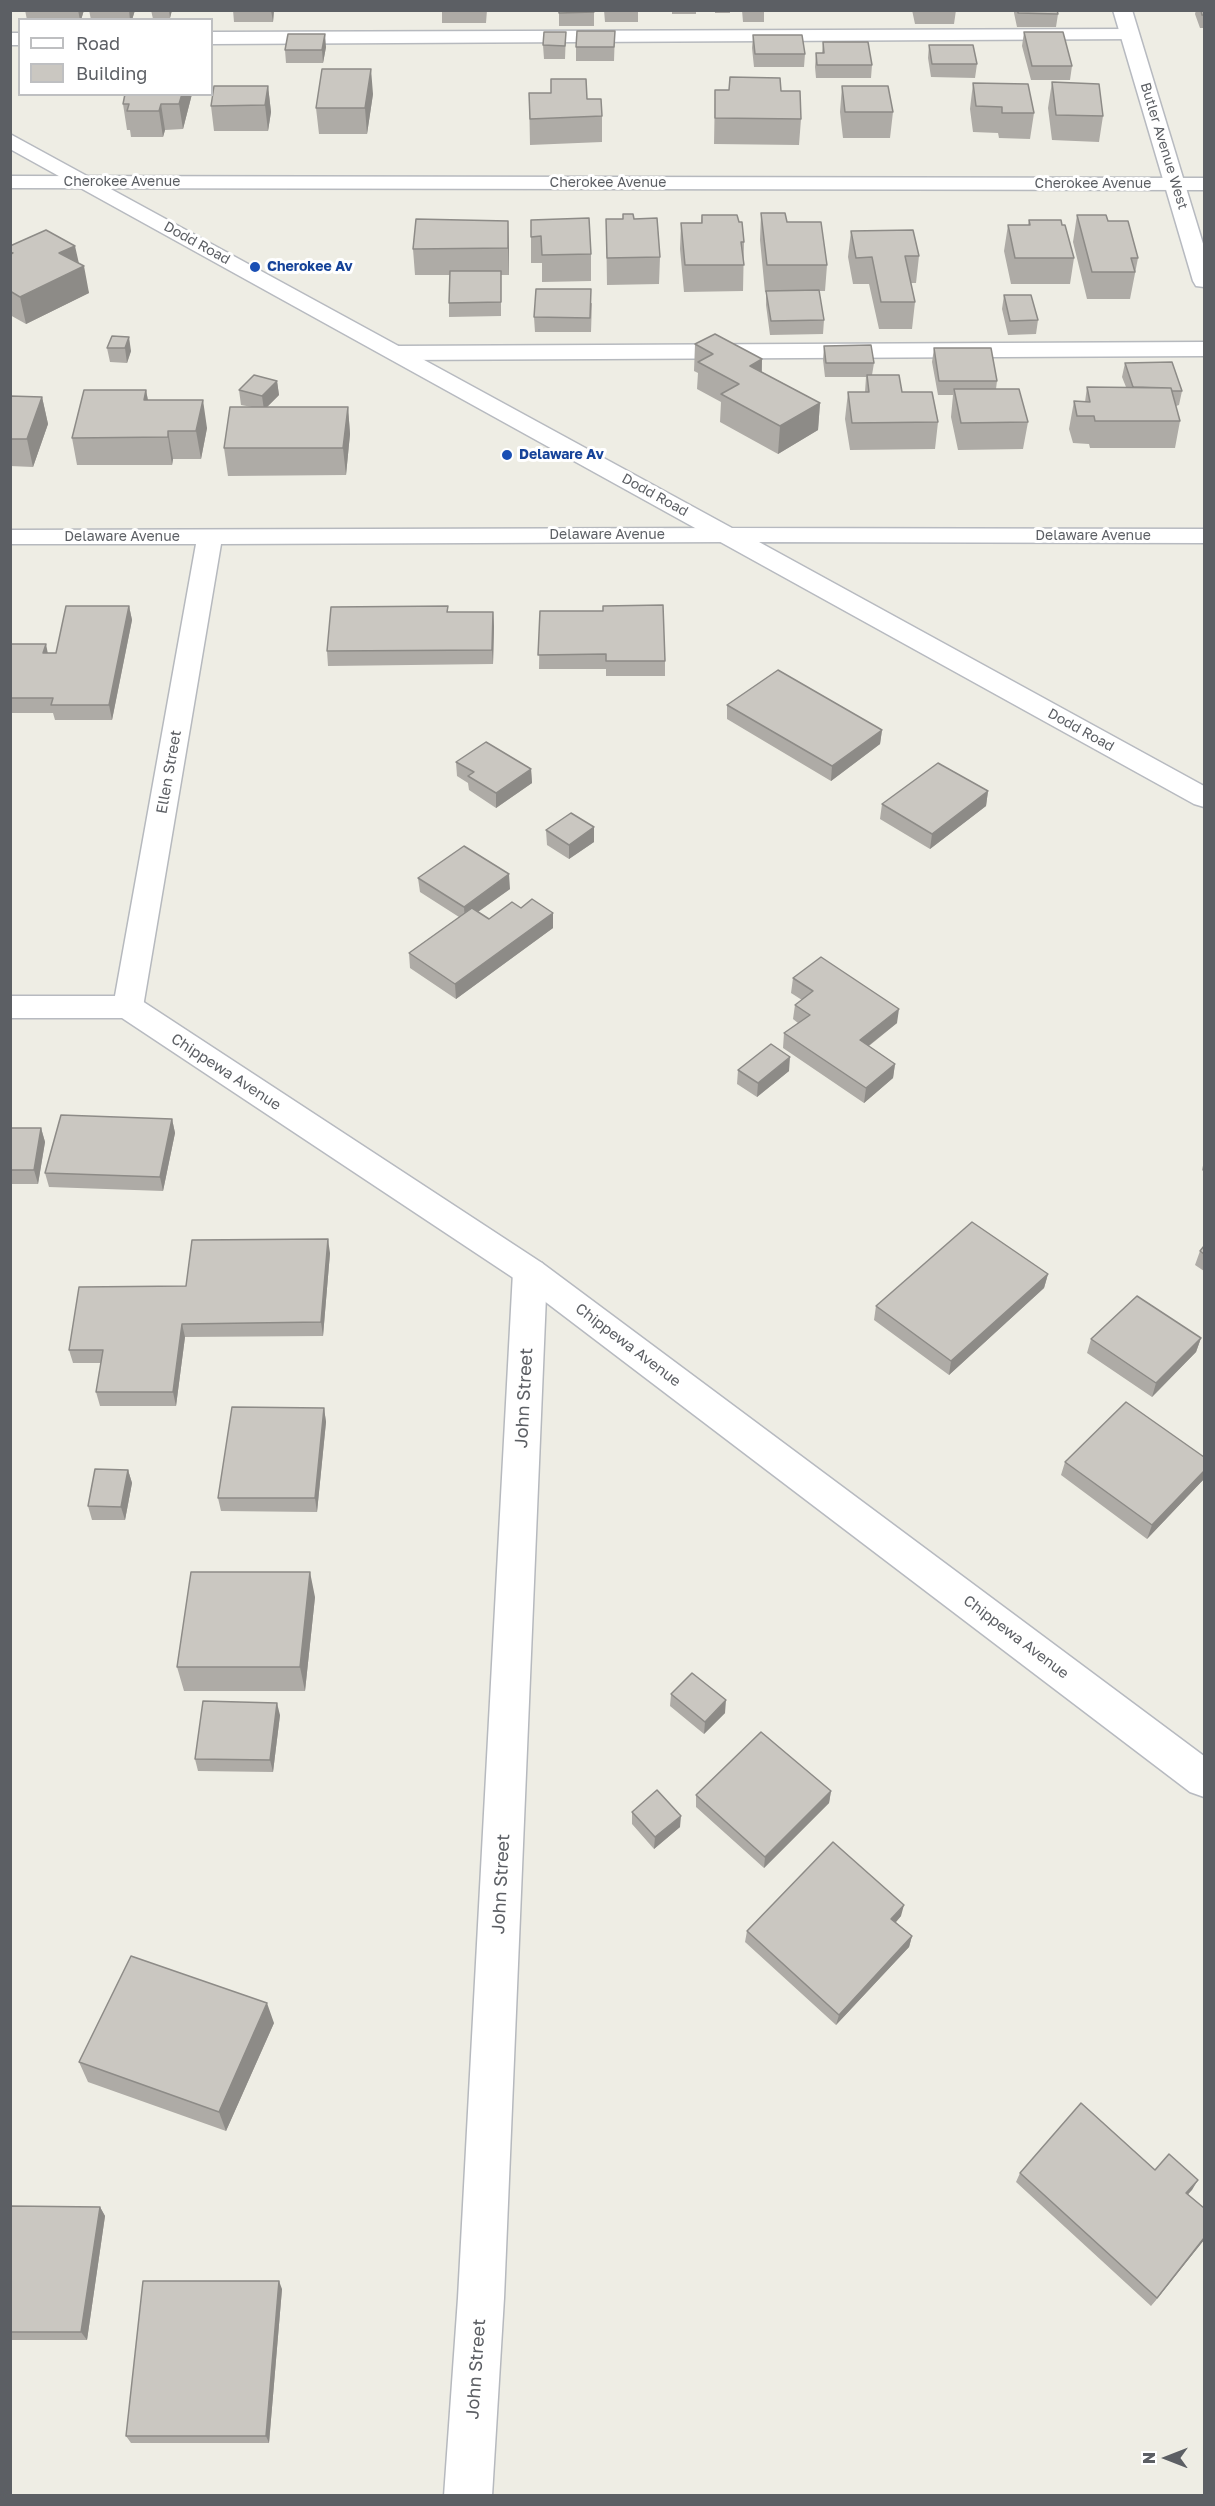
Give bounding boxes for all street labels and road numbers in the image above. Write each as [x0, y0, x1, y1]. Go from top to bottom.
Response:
street label: Butler Avenue West [1137, 81, 1191, 211]
street label: Cherokee Avenue [64, 174, 180, 190]
street label: Cherokee Avenue [550, 175, 666, 191]
street label: Cherokee Avenue [1035, 176, 1151, 192]
street label: Dodd Road [161, 218, 233, 268]
street label: Dodd Road [619, 470, 691, 520]
street label: Delaware Avenue [549, 527, 665, 543]
street label: Delaware Avenue [1035, 528, 1151, 544]
street label: Delaware Avenue [64, 529, 180, 545]
street label: Dodd Road [1045, 705, 1117, 755]
street label: Ellen Street [153, 729, 185, 815]
street label: Chippewa Avenue [168, 1030, 284, 1114]
street label: Chippewa Avenue [572, 1299, 684, 1391]
street label: John Street [511, 1347, 537, 1449]
street label: Chippewa Avenue [960, 1591, 1072, 1683]
street label: John Street [488, 1833, 514, 1935]
street label: John Street [462, 2318, 490, 2420]

